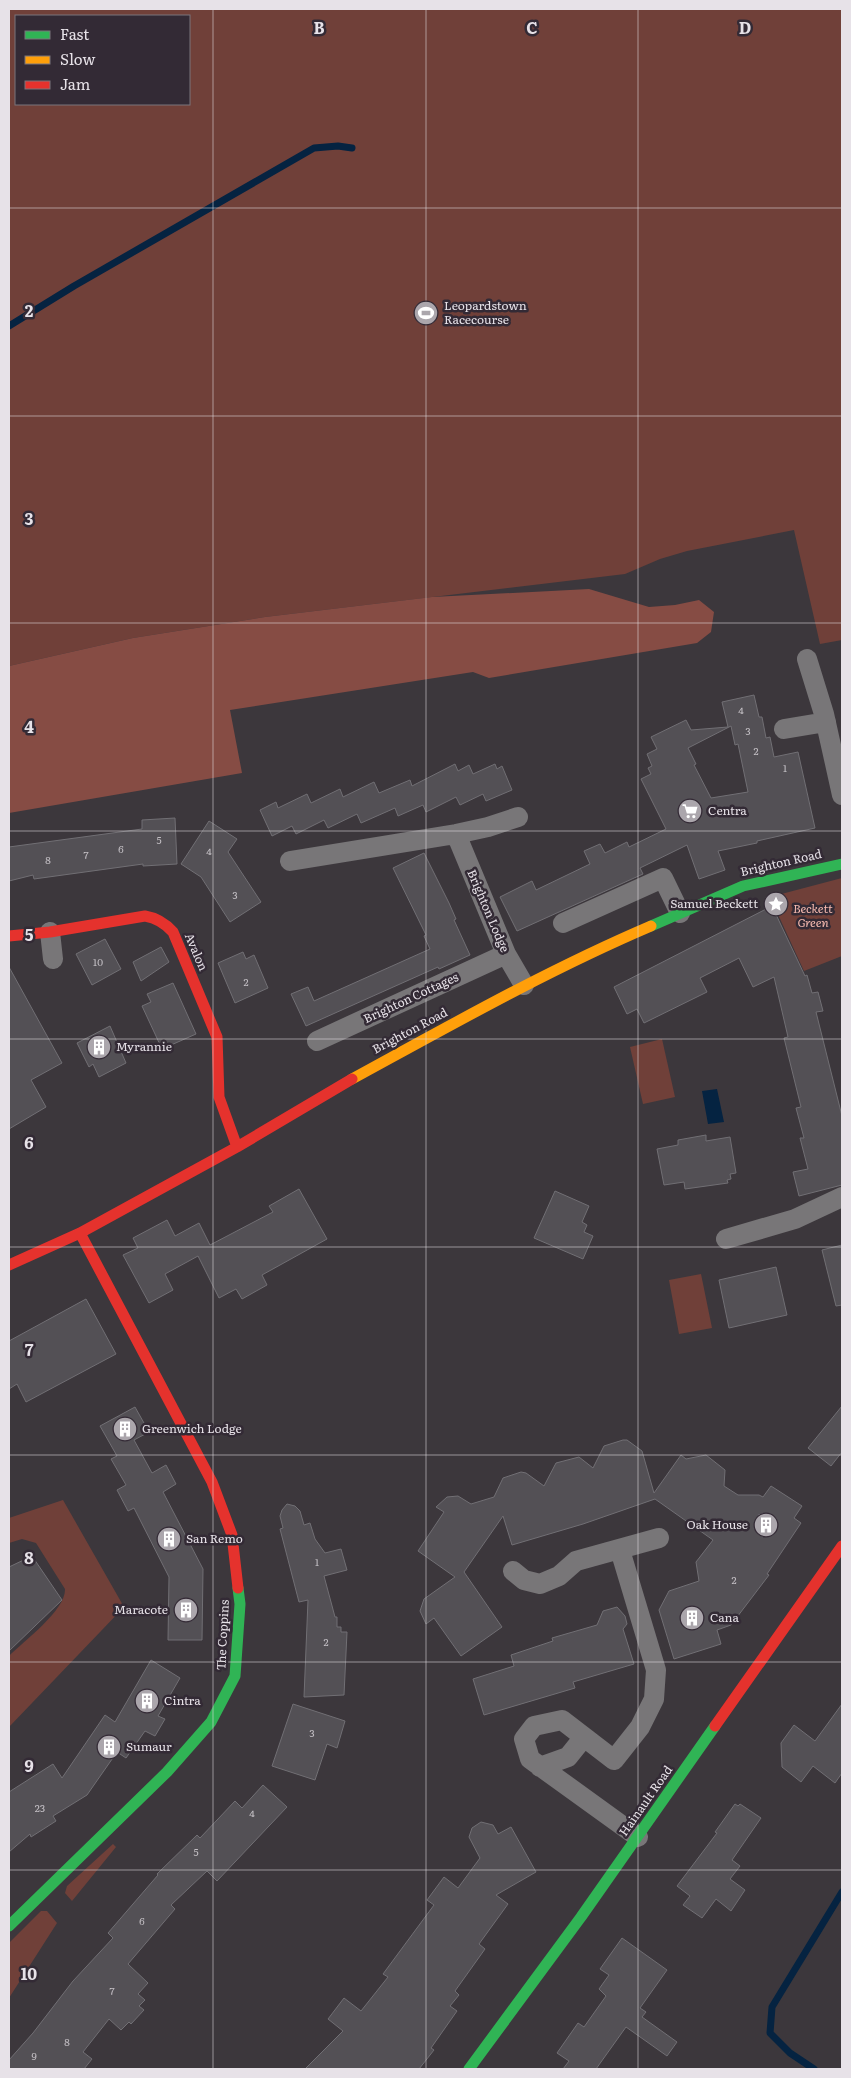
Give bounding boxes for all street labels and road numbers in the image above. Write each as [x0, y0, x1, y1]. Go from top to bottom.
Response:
street label: Brighton Road [738, 844, 824, 880]
street label: Brighton Lodge [463, 866, 514, 955]
street label: Avalon [181, 930, 213, 974]
street label: Brighton Cottages [360, 967, 462, 1027]
street label: Brighton Road [369, 1002, 451, 1058]
street label: The Coppins [211, 1599, 233, 1671]
street label: Hainault Road [614, 1761, 677, 1839]

